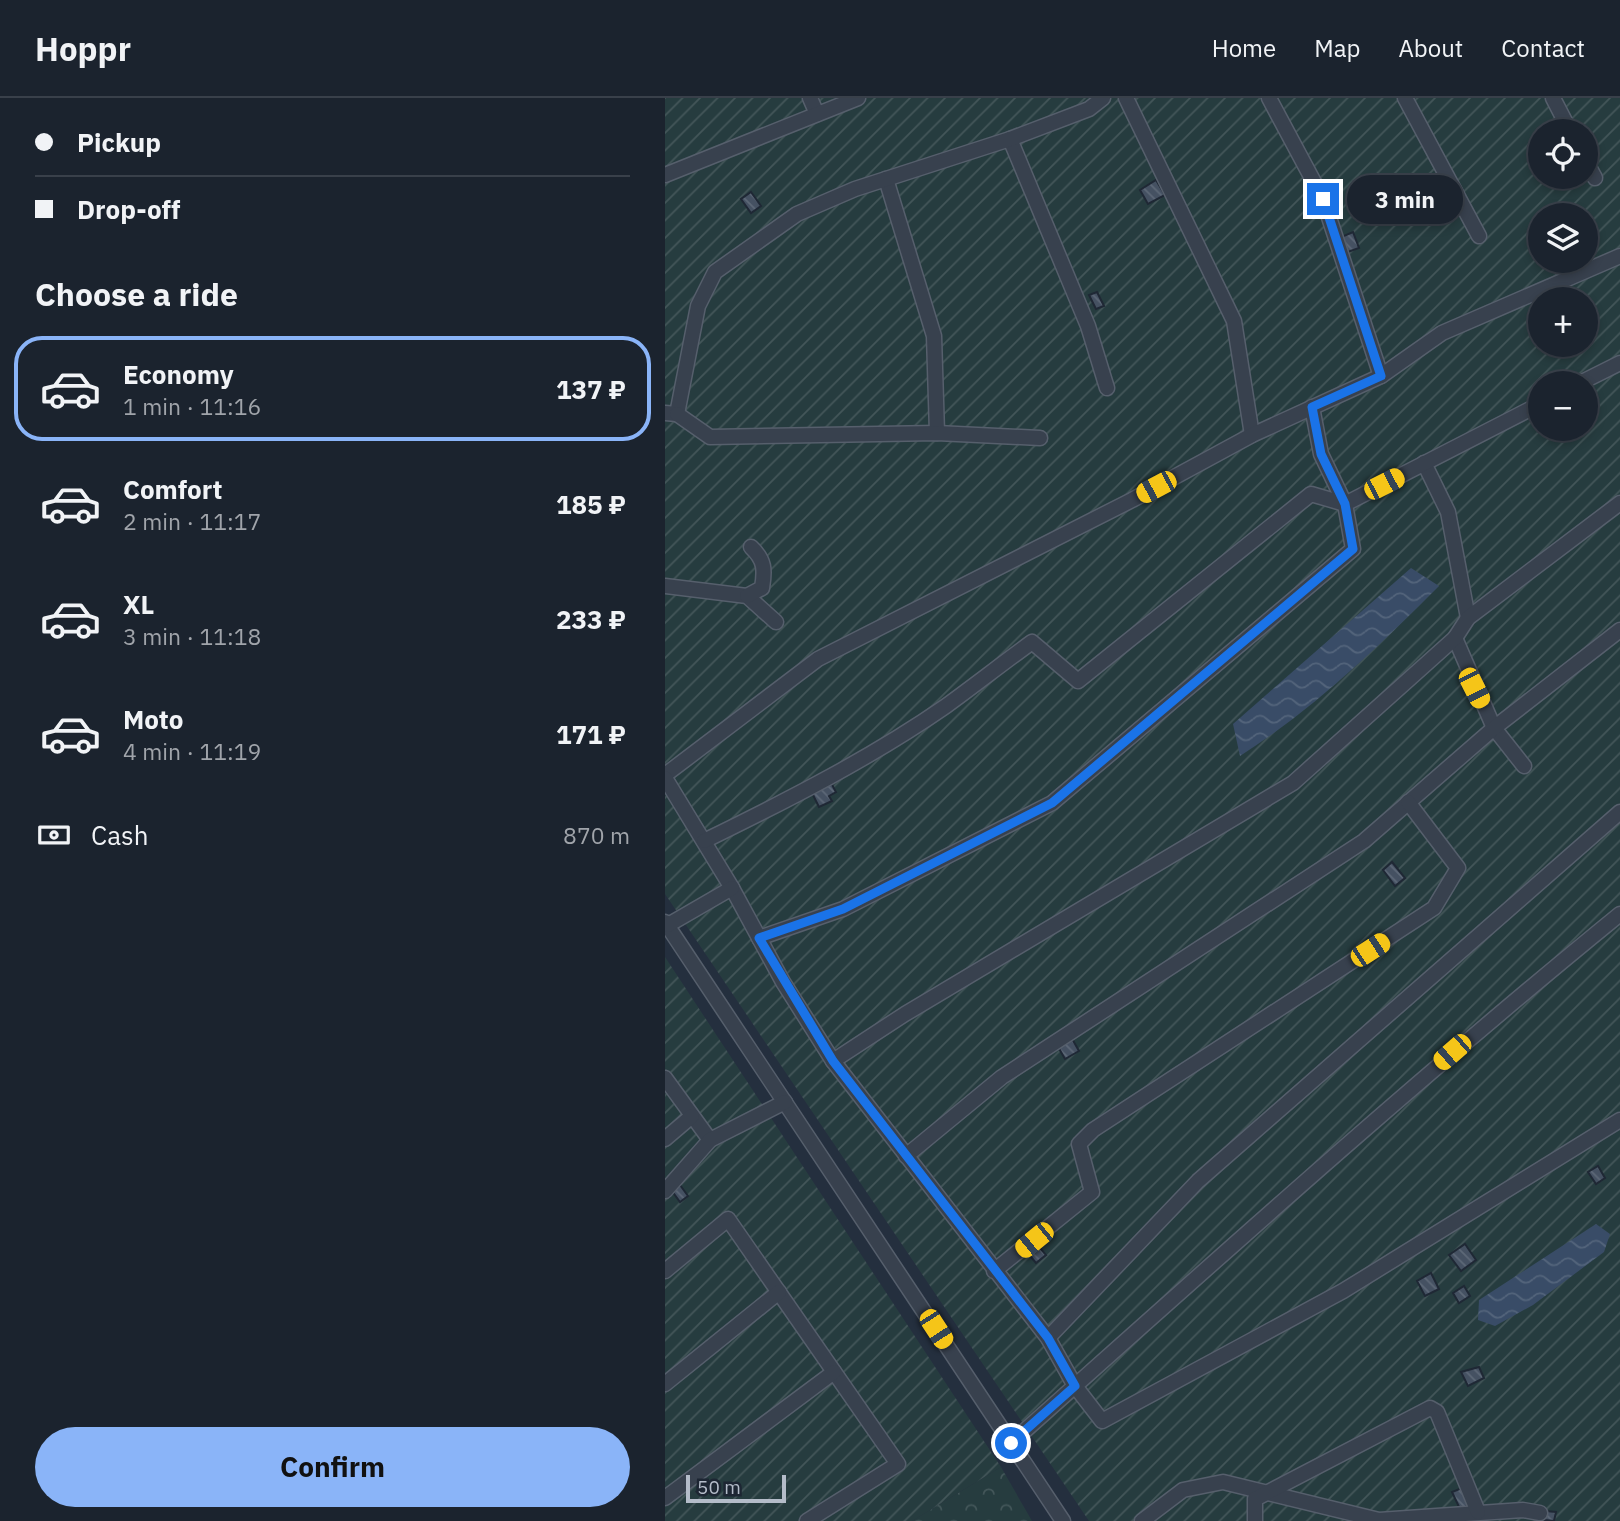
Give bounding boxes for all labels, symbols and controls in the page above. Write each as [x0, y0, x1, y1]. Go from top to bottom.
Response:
text: Hoppr [35, 27, 131, 70]
text: Home [1212, 32, 1276, 64]
text: Map [1314, 32, 1360, 64]
text: About [1398, 32, 1463, 64]
text: Contact [1501, 32, 1585, 64]
map controls [1528, 119, 1598, 441]
button: locate [1528, 119, 1598, 189]
text: Pickup [77, 125, 161, 159]
callout: 3 min [1347, 174, 1463, 224]
route end [1307, 183, 1339, 215]
text: 3 min [1375, 184, 1435, 214]
text: Drop-off [77, 192, 180, 226]
button: layers [1528, 203, 1598, 273]
text: Choose a ride [35, 273, 238, 315]
button: + [1528, 287, 1598, 357]
icon: car [39, 357, 102, 420]
text: Economy [123, 357, 234, 391]
button: − [1528, 371, 1598, 441]
text: 137 ₽ [556, 372, 626, 406]
text: 1 min · 11:16 [123, 391, 261, 421]
car [1361, 465, 1408, 503]
car [1133, 468, 1180, 506]
icon: car [39, 472, 102, 535]
text: Comfort [123, 472, 222, 506]
text: 185 ₽ [556, 487, 626, 521]
text: 2 min · 11:17 [123, 506, 261, 536]
icon: car [39, 587, 102, 650]
text: XL [123, 587, 154, 621]
text: 233 ₽ [556, 602, 626, 636]
text: 3 min · 11:18 [123, 621, 261, 651]
car [1456, 665, 1493, 711]
icon: car [39, 702, 102, 765]
text: Moto [123, 702, 183, 736]
text: 171 ₽ [556, 717, 626, 751]
text: 4 min · 11:19 [123, 736, 261, 766]
icon: cash [35, 816, 73, 854]
text: Cash [91, 818, 148, 852]
text: 870 m [563, 820, 630, 850]
car [1347, 930, 1394, 970]
car [1430, 1030, 1475, 1074]
car [1012, 1219, 1057, 1261]
car [916, 1306, 957, 1352]
button: Confirm [35, 1427, 630, 1507]
route start [995, 1427, 1027, 1459]
scale bar [686, 1472, 786, 1504]
text: 50 m [697, 1475, 741, 1499]

